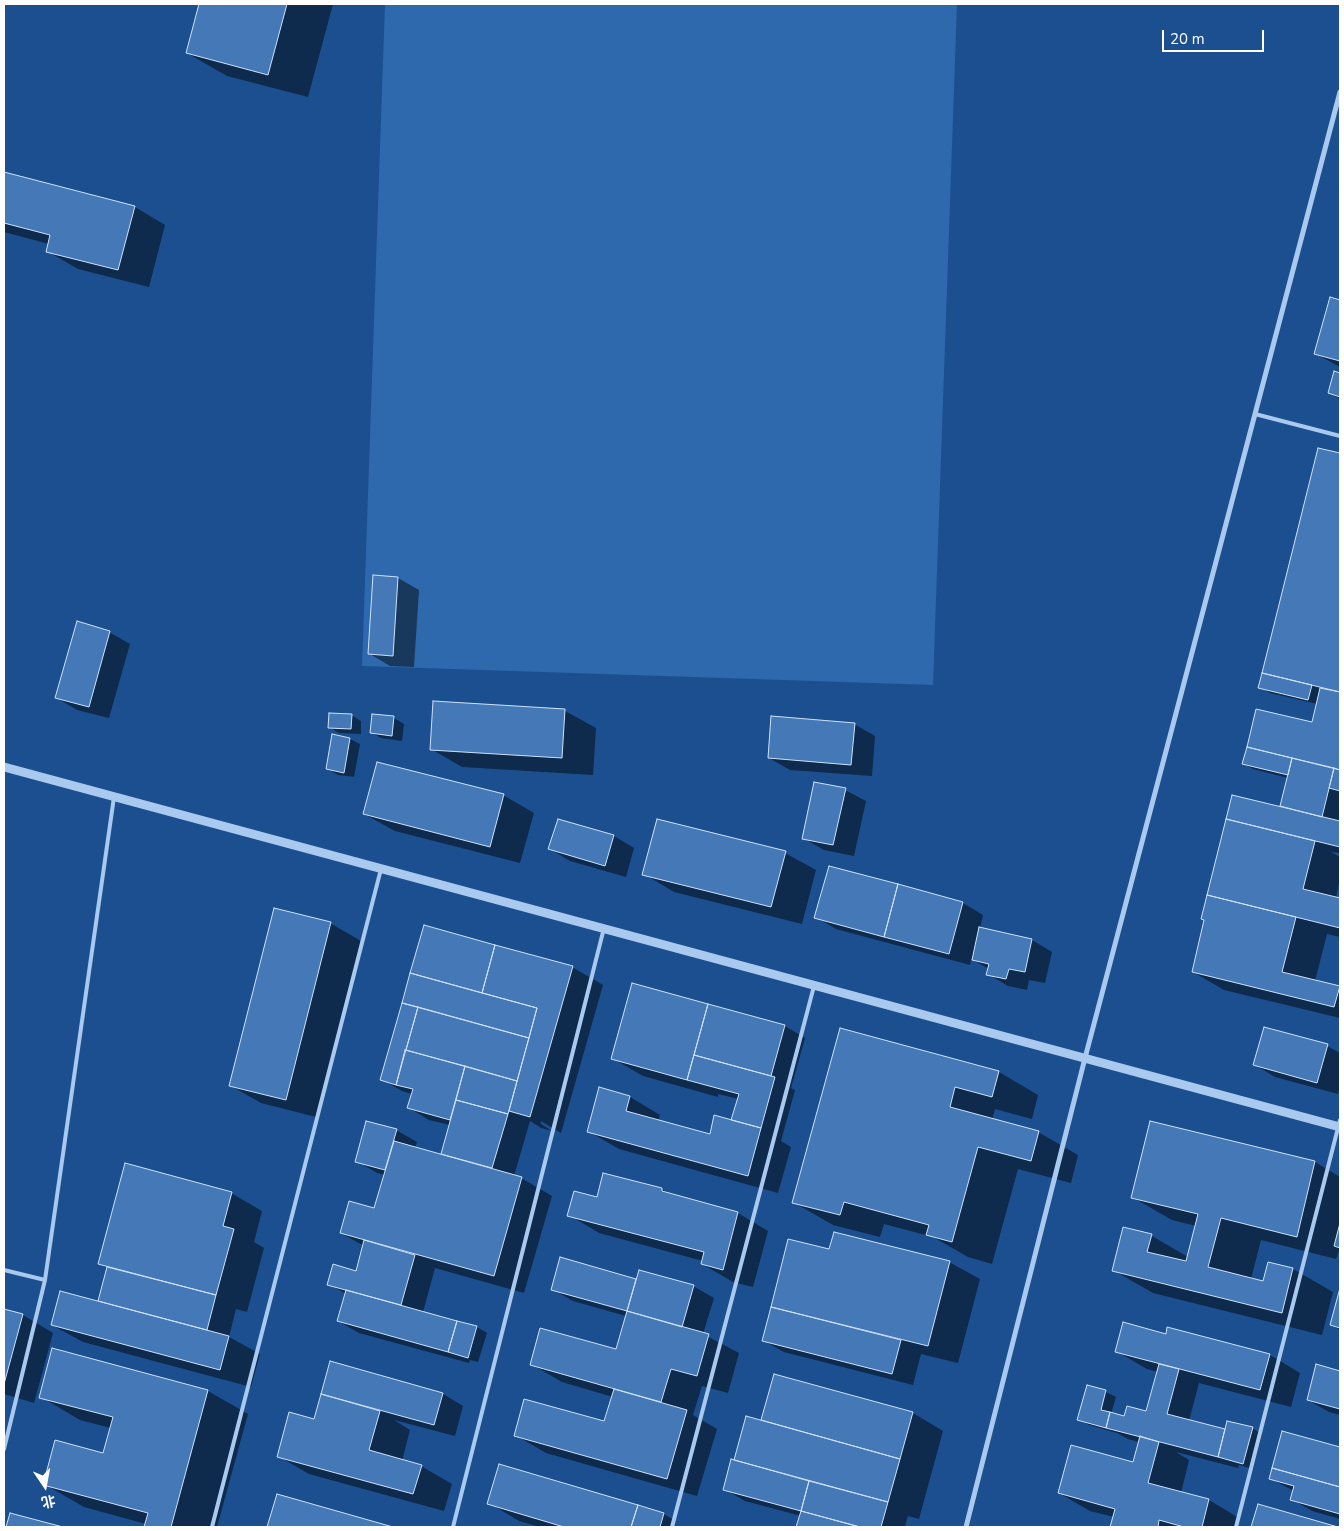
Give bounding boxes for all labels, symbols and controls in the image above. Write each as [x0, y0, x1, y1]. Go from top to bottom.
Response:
scale bar [1164, 20, 1266, 52]
text: 20 m [1170, 29, 1205, 49]
north arrow [20, 1461, 70, 1511]
text: 北 [39, 1490, 57, 1512]

